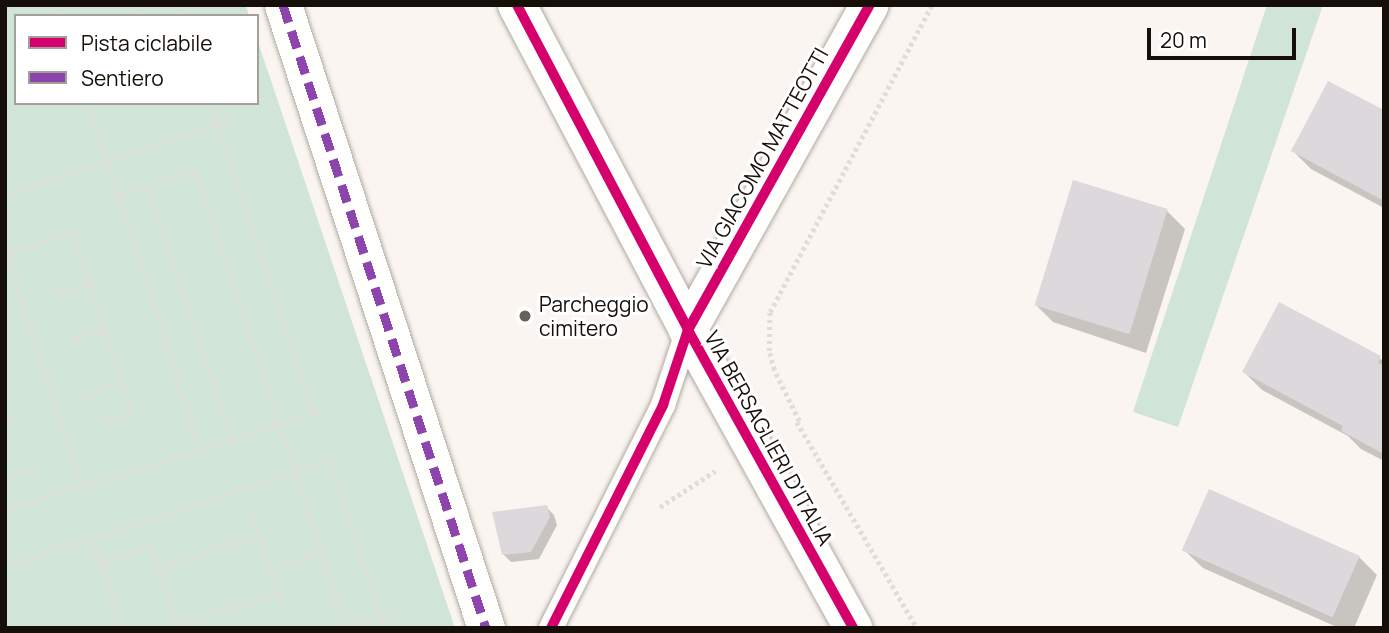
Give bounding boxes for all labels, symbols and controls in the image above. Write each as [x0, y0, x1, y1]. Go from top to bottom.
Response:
legend [14, 14, 259, 105]
scale bar [1151, 14, 1300, 58]
text: 20 m [1160, 26, 1207, 54]
text: Pista ciclabile [81, 29, 213, 57]
street label: VIA GIACOMO MATTEOTTI [691, 43, 833, 273]
text: Sentiero [81, 64, 164, 92]
place label: Parcheggio cimitero [539, 291, 649, 341]
marker: Parcheggio cimitero [517, 308, 533, 324]
street label: VIA BERSAGLIERI D'ITALIA [699, 326, 839, 550]

